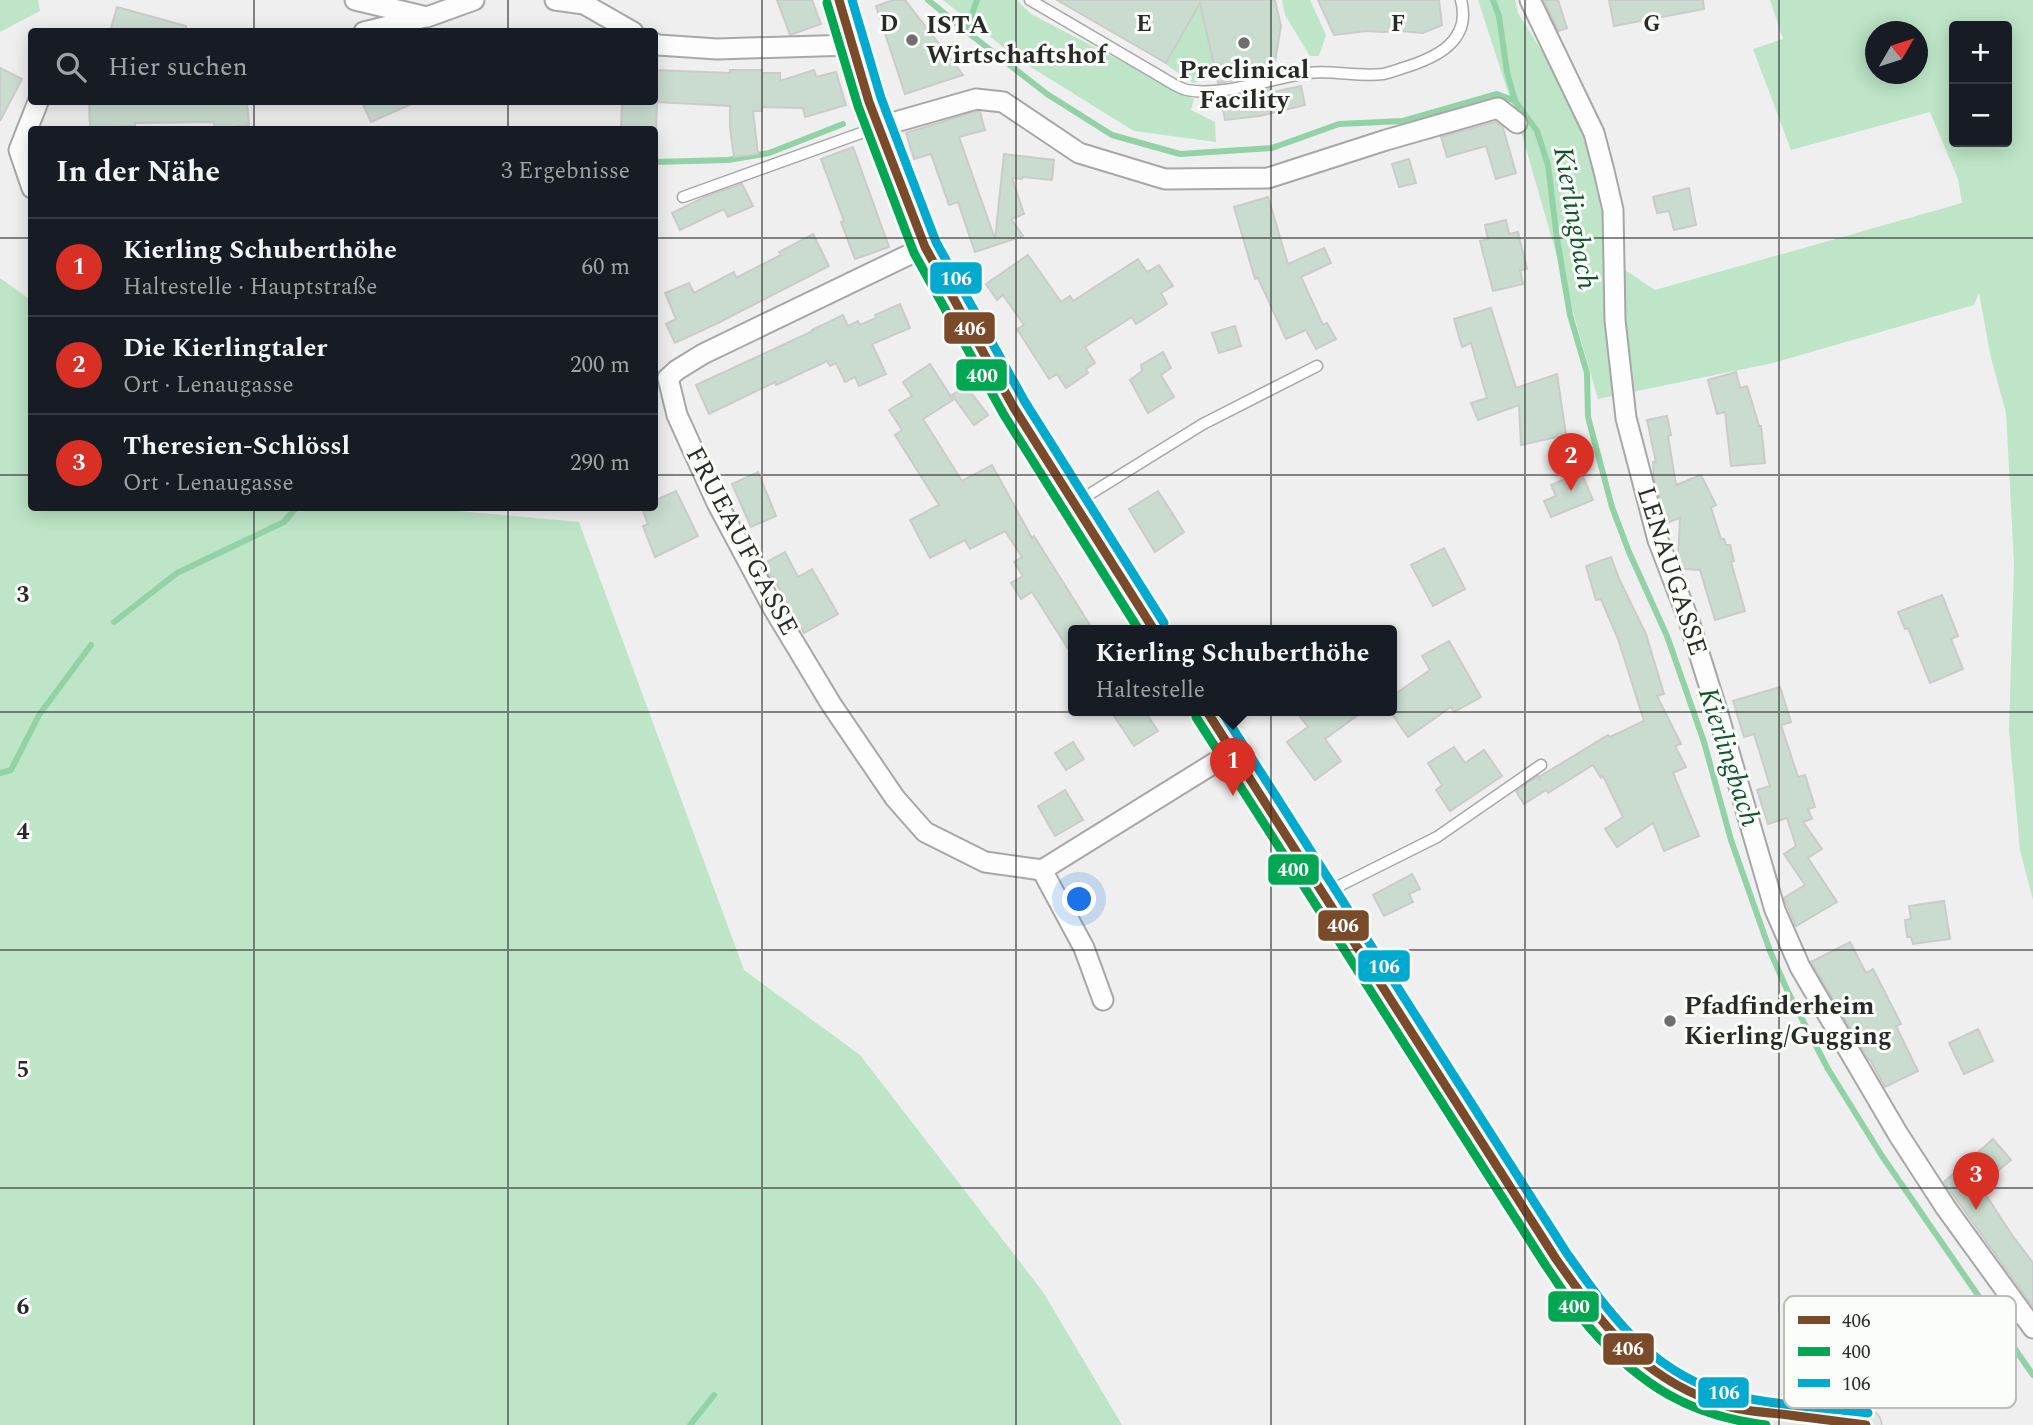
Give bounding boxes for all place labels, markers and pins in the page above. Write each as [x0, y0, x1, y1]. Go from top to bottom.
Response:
place label: ISTA Wirtschaftshof [926, 5, 1108, 75]
marker: ISTA Wirtschaftshof [904, 32, 920, 48]
marker: Preclinical Facility [1236, 35, 1252, 51]
place label: Preclinical Facility [1179, 50, 1309, 120]
pin: 2 [1548, 433, 1594, 491]
pin: 1 [1210, 738, 1256, 796]
place label: Pfadfinderheim Kierling/Gugging [1684, 986, 1892, 1056]
marker: Pfadfinderheim Kierling/Gugging [1662, 1013, 1678, 1029]
pin: 3 [1953, 1152, 1999, 1210]

